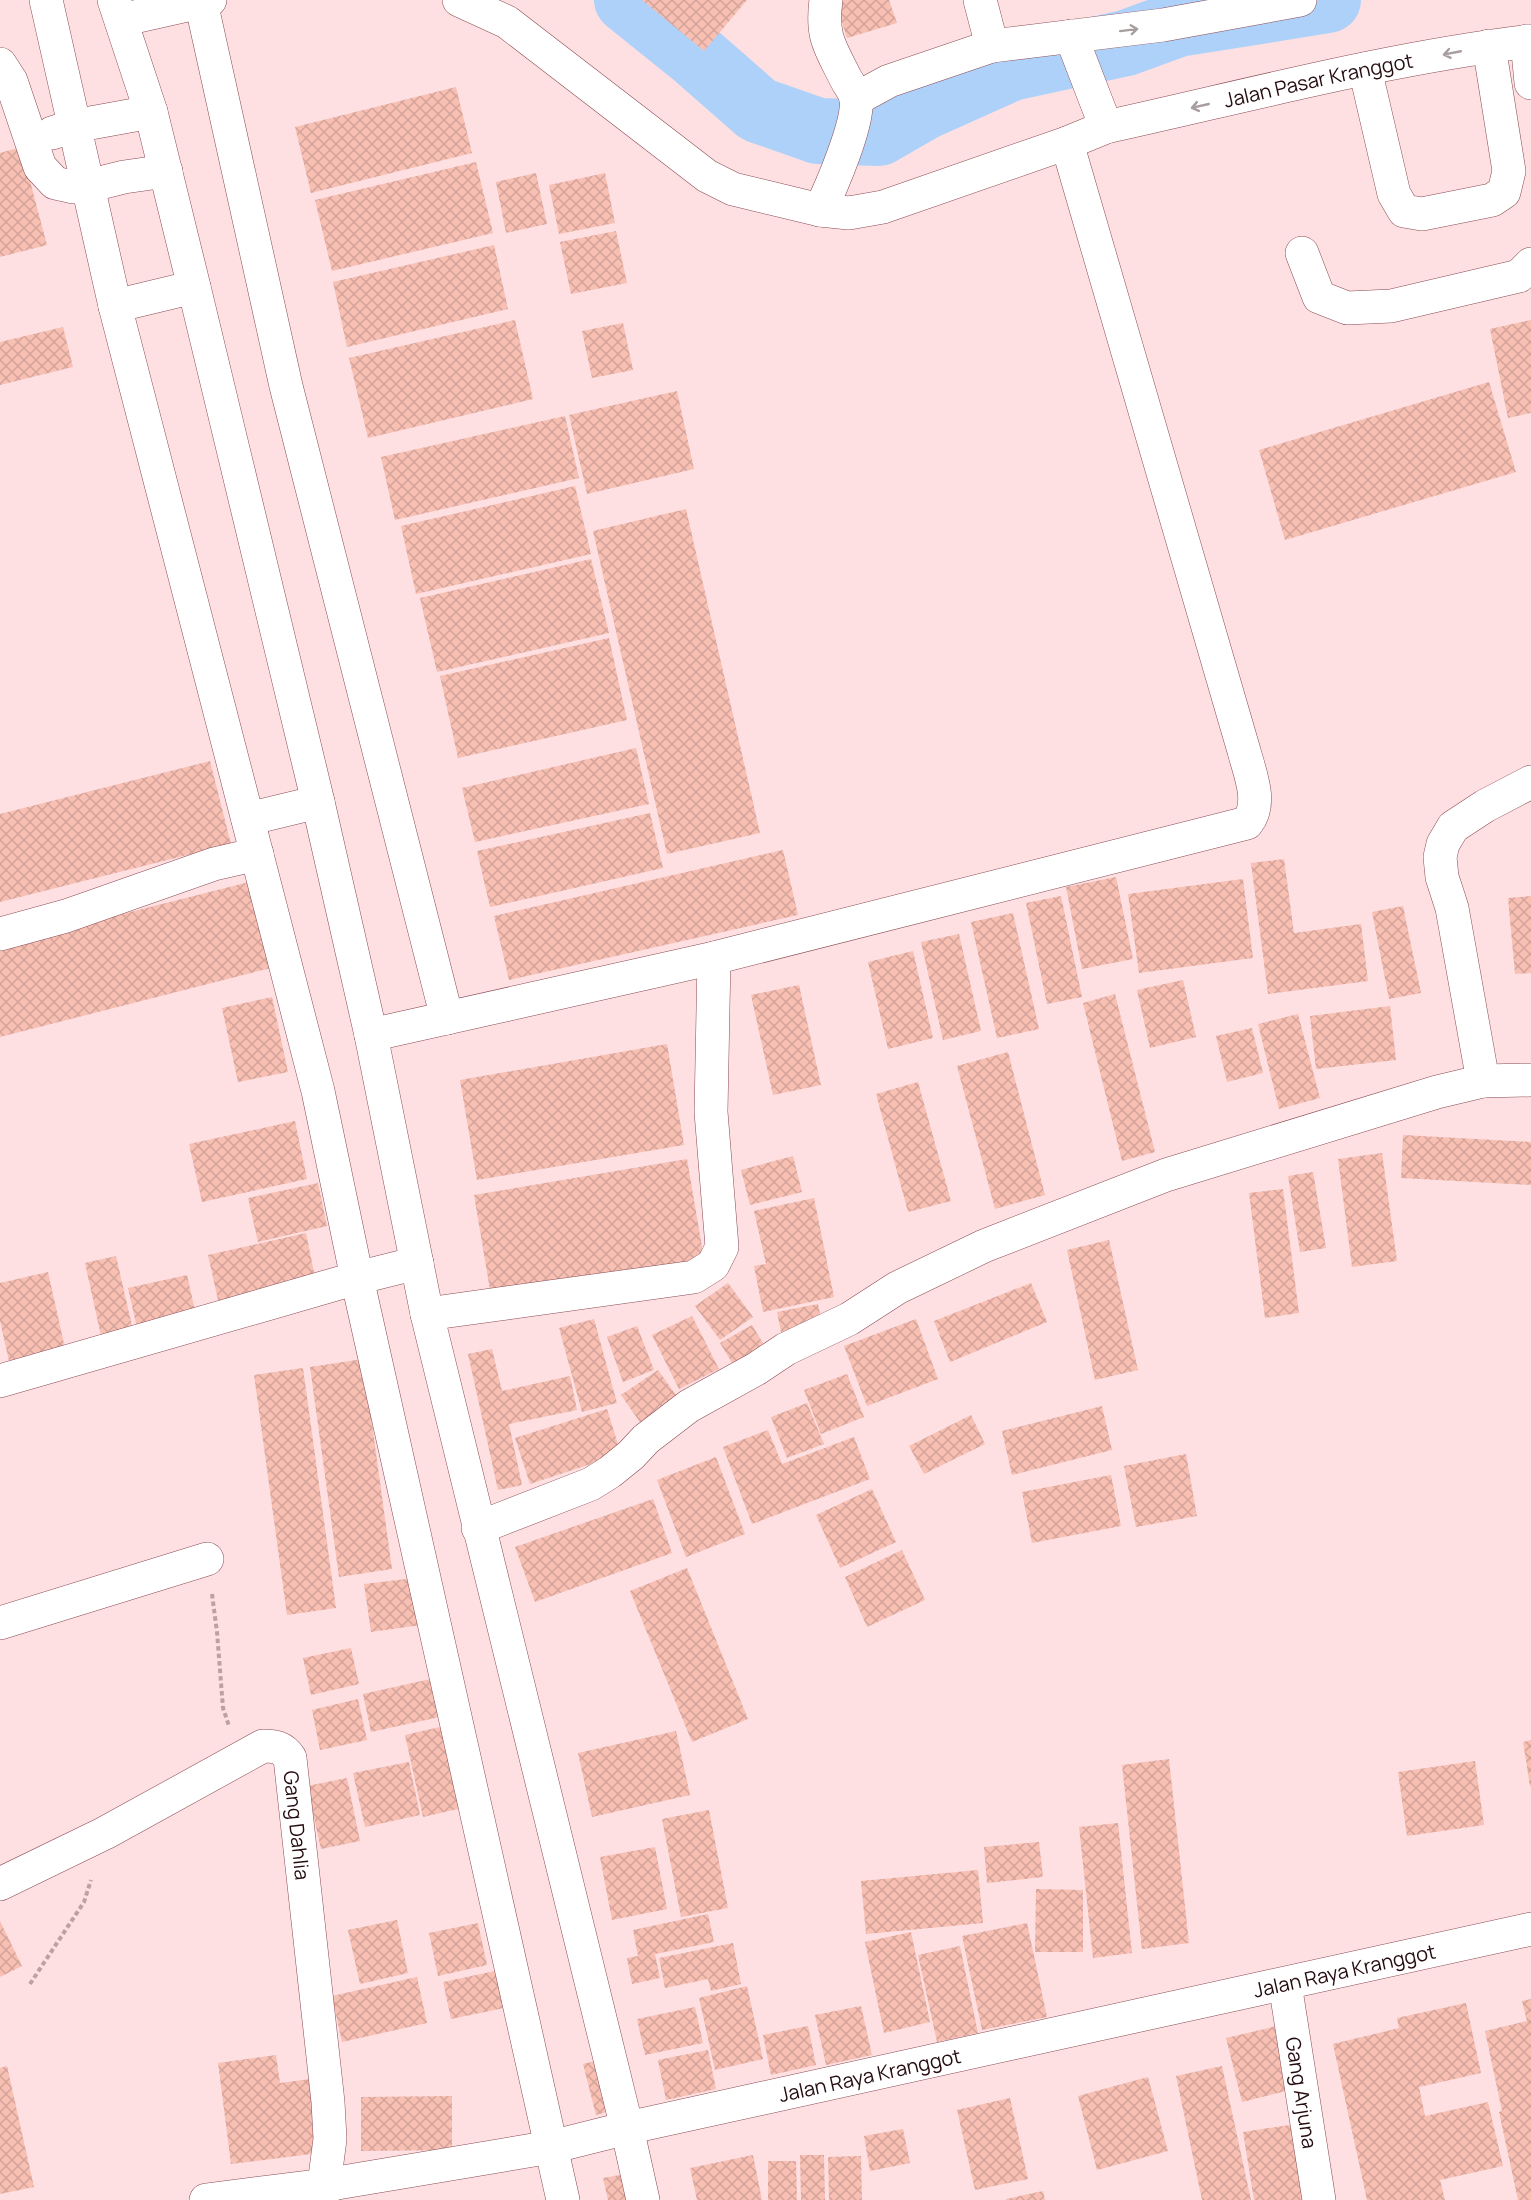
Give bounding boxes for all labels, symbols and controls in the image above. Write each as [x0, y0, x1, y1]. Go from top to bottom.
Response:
one-way arrow [1118, 24, 1138, 35]
street label: Jalan Pasar Kranggot [1221, 46, 1415, 113]
one-way arrow [1443, 48, 1463, 59]
one-way arrow [1191, 101, 1210, 113]
street label: Gang Dahlia [278, 1769, 317, 1881]
street label: Jalan Raya Kranggot [1251, 1937, 1438, 2003]
street label: Gang Arjuna [1280, 2035, 1324, 2150]
street label: Jalan Raya Kranggot [776, 2041, 963, 2108]

